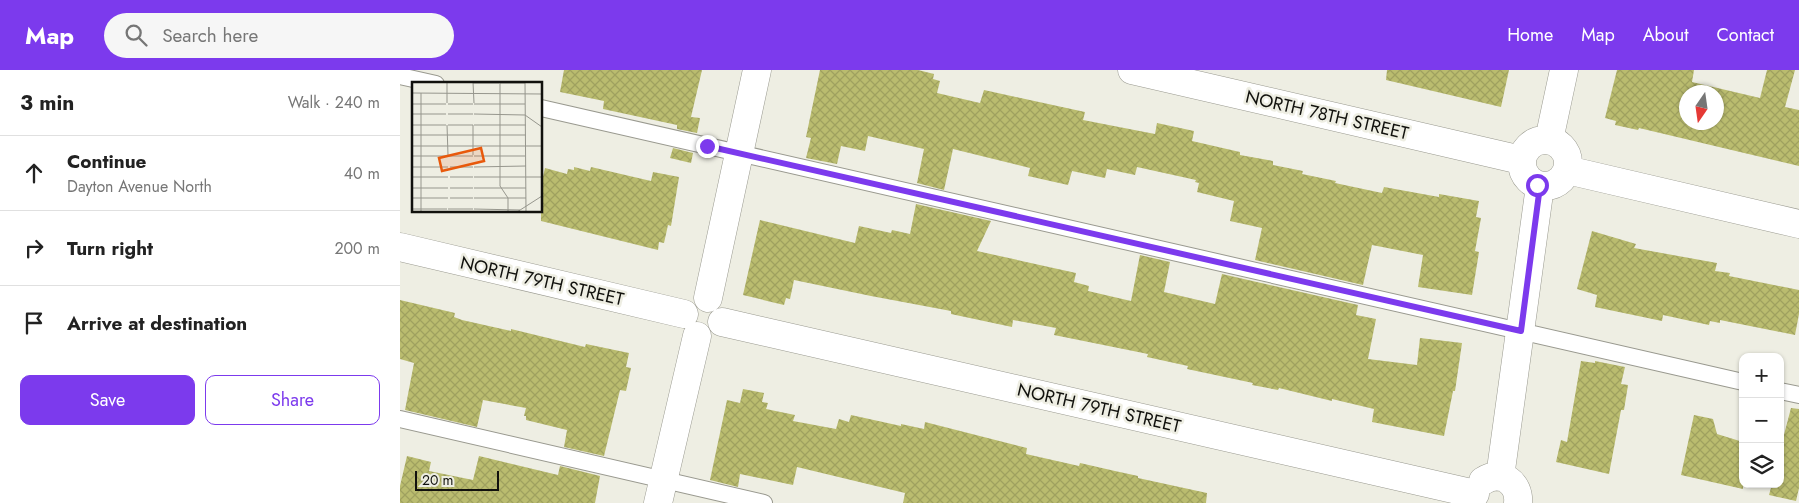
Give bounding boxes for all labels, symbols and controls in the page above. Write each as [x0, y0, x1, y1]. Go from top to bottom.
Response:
search box [104, 13, 454, 58]
text: Map [25, 18, 74, 53]
icon: search [122, 21, 150, 49]
text: Search here [162, 22, 258, 49]
text: Home [1507, 22, 1553, 48]
text: Map [1581, 22, 1615, 48]
text: About [1643, 22, 1688, 48]
text: Contact [1716, 22, 1774, 48]
inset map [412, 82, 542, 212]
street label: NORTH 78TH STREET [1243, 84, 1412, 147]
north arrow [1679, 85, 1724, 130]
text: 3 min [20, 88, 74, 118]
text: Walk · 240 m [288, 91, 380, 114]
route end [696, 135, 719, 158]
text: Continue [67, 148, 146, 175]
icon: ahead [20, 159, 48, 187]
text: 40 m [344, 162, 380, 185]
route start [1526, 174, 1549, 197]
text: Dayton Avenue North [67, 175, 212, 198]
icon: right [20, 234, 48, 262]
text: Turn right [67, 235, 153, 262]
text: 200 m [334, 237, 380, 260]
street label: NORTH 79TH STREET [458, 250, 627, 313]
icon: arrive [20, 309, 48, 337]
text: Arrive at destination [67, 310, 247, 337]
map controls [1739, 353, 1784, 488]
button: + [1739, 353, 1784, 398]
button: Save [20, 375, 195, 425]
button: Share [205, 375, 380, 425]
street label: NORTH 79TH STREET [1015, 377, 1184, 440]
button: − [1739, 398, 1784, 443]
button: layers [1739, 443, 1784, 488]
scale bar [415, 468, 499, 491]
text: 20 m [422, 470, 454, 490]

